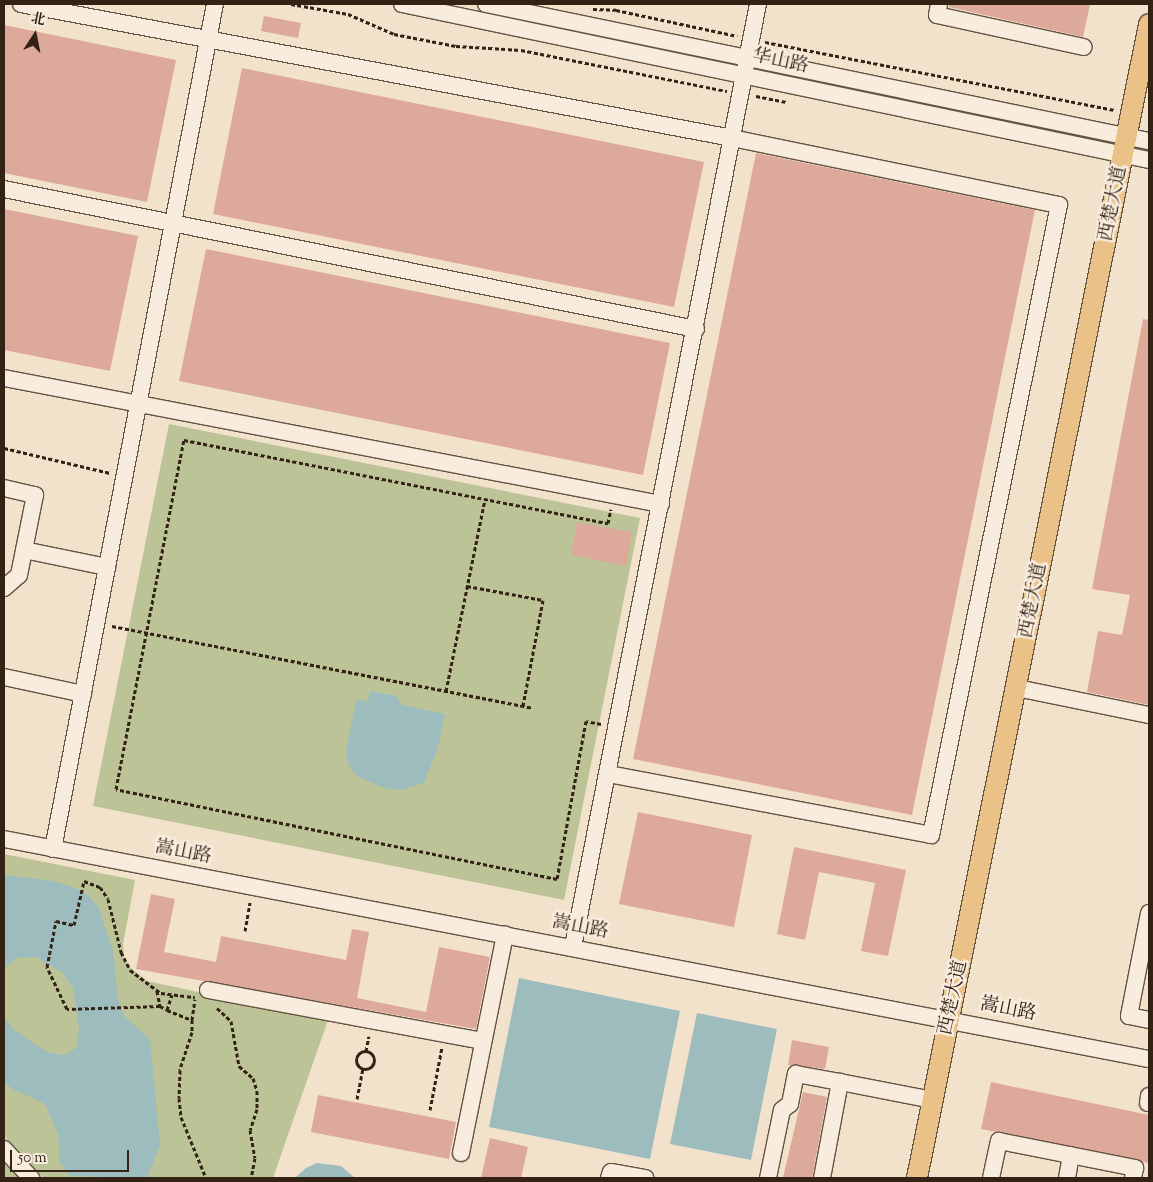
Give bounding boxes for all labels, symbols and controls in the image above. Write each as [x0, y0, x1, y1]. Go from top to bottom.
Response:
text: 北 [29, 9, 47, 31]
north arrow [10, 10, 60, 60]
street label: 华山路 [750, 45, 810, 79]
street label: 西楚大道 [1096, 165, 1132, 243]
street label: 西楚大道 [1016, 562, 1052, 640]
street label: 嵩山路 [153, 836, 213, 870]
street label: 嵩山路 [550, 911, 610, 945]
street label: 西楚大道 [935, 958, 973, 1038]
street label: 嵩山路 [978, 993, 1038, 1027]
scale bar [12, 1140, 131, 1172]
text: 50 m [18, 1148, 47, 1169]

